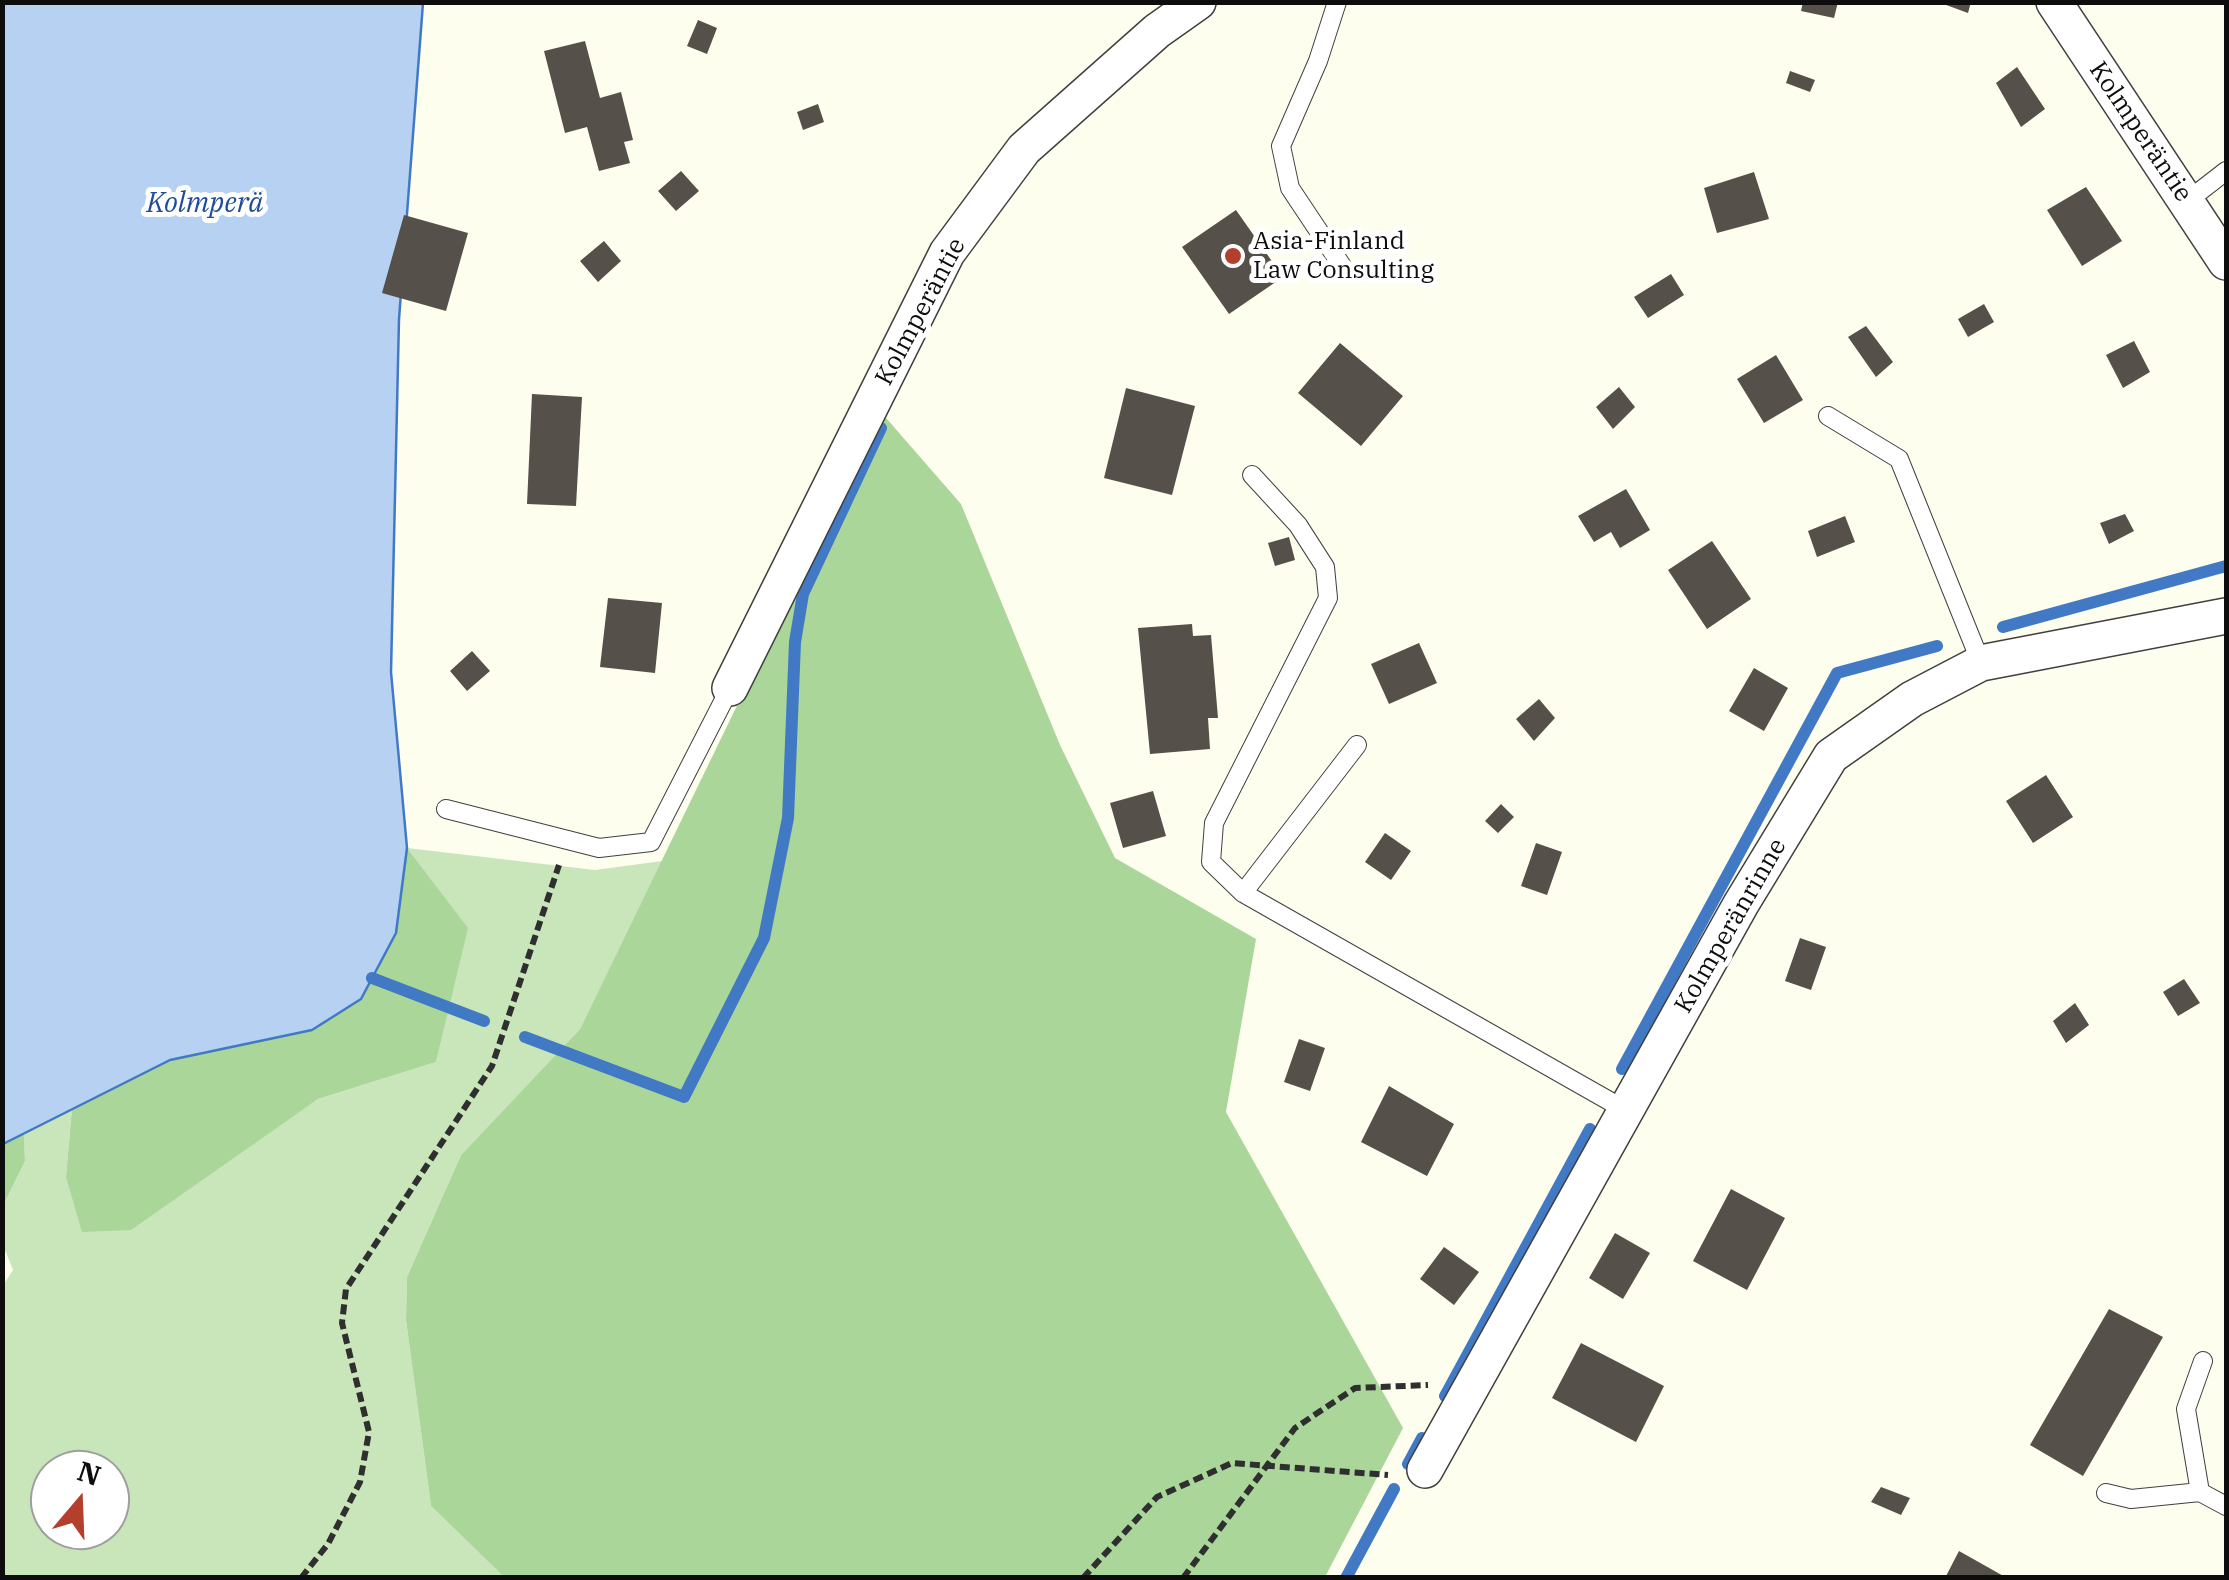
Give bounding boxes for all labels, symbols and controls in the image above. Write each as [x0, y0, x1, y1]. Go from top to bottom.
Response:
street label: Kolmperäntie [2082, 56, 2198, 208]
water label: Kolmperä [146, 187, 264, 221]
place label: Asia-Finland Law Consulting [1253, 227, 1434, 286]
street label: Kolmperäntie [870, 233, 972, 391]
marker: Asia-Finland Law Consulting [1222, 245, 1244, 267]
street label: Kolmperänrinne [1669, 833, 1793, 1019]
north arrow [30, 1450, 130, 1550]
text: N [73, 1452, 106, 1494]

